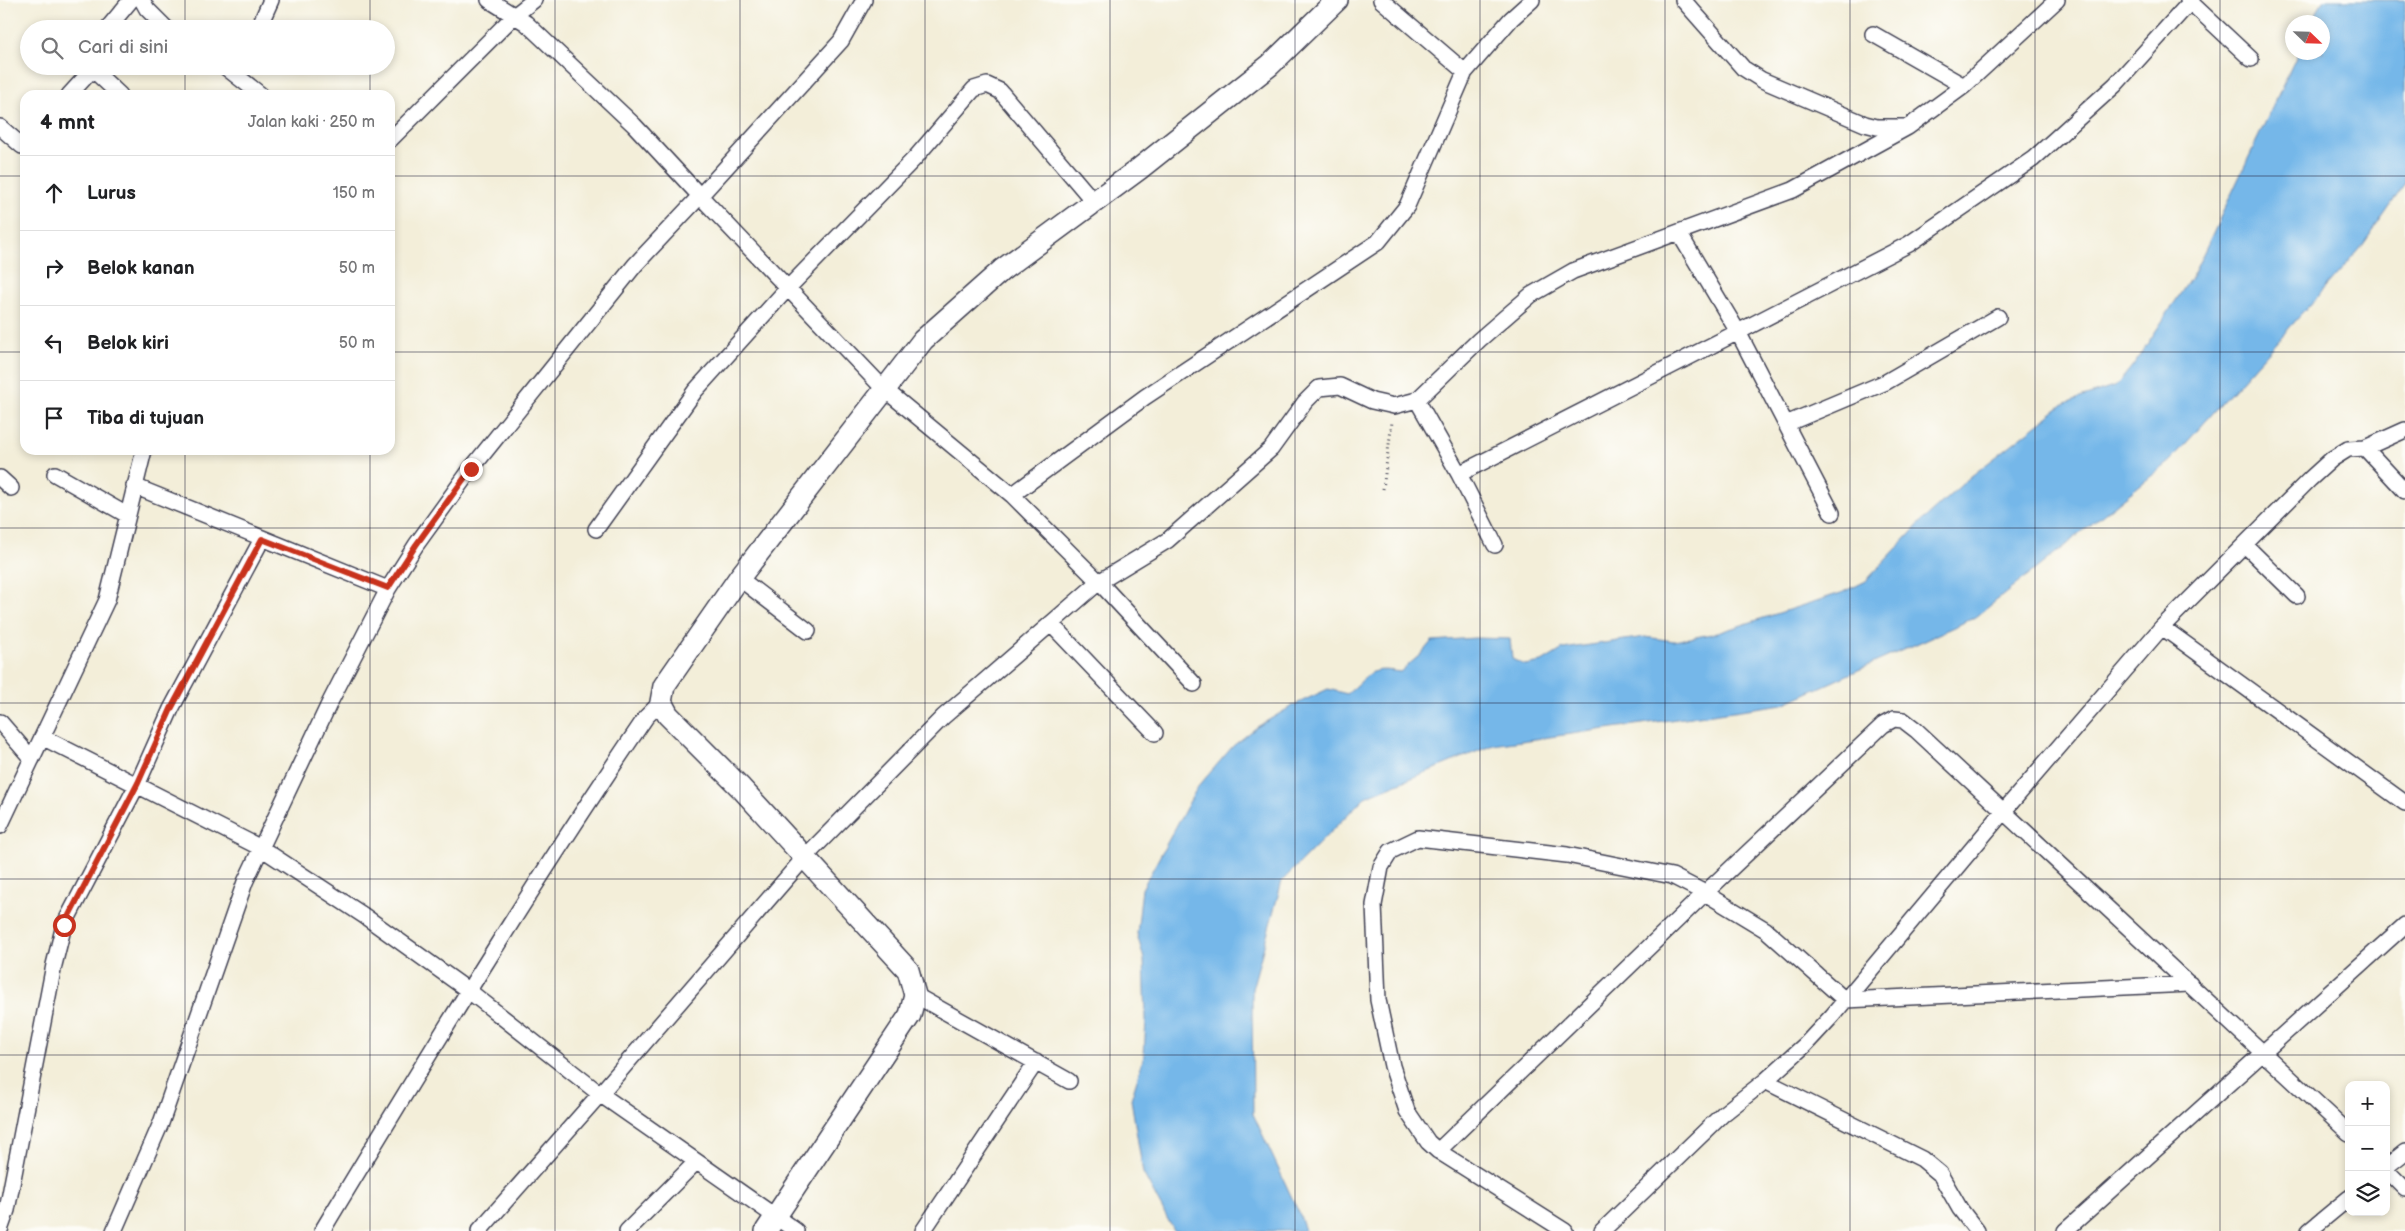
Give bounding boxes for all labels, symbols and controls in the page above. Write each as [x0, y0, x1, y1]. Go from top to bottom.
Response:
north arrow [2285, 15, 2330, 60]
search box [20, 20, 395, 75]
icon: search [38, 34, 66, 62]
text: Cari di sini [78, 36, 168, 59]
text: 4 mnt [40, 110, 95, 135]
text: Jalan kaki · 250 m [248, 113, 375, 132]
icon: ahead [40, 179, 68, 207]
text: Lurus [87, 182, 136, 205]
text: 150 m [333, 184, 375, 203]
icon: right [40, 254, 68, 282]
text: Belok kanan [87, 257, 195, 280]
text: 50 m [339, 259, 375, 278]
icon: left [40, 329, 68, 357]
text: Belok kiri [87, 332, 169, 355]
text: 50 m [339, 334, 375, 353]
icon: arrive [40, 404, 68, 432]
text: Tiba di tujuan [87, 407, 204, 430]
route end [460, 458, 483, 481]
route start [53, 914, 76, 937]
map controls [2345, 1081, 2390, 1216]
button: + [2345, 1081, 2390, 1126]
button: − [2345, 1126, 2390, 1171]
button: layers [2345, 1171, 2390, 1216]

